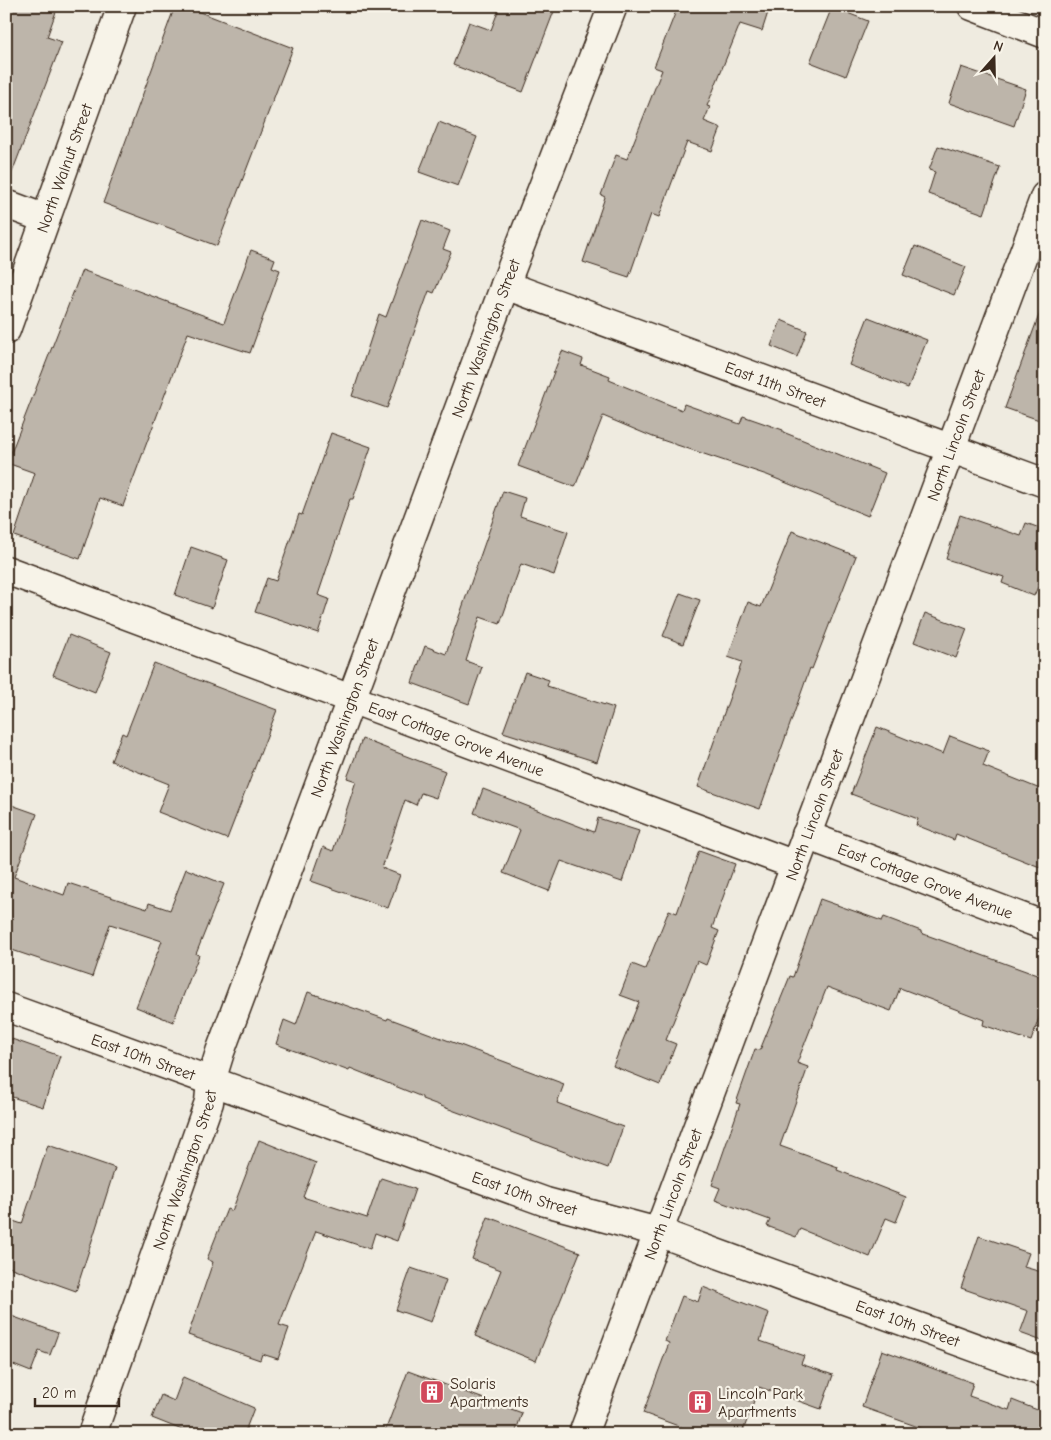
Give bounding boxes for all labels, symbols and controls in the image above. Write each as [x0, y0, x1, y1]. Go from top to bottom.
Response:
north arrow [968, 32, 1018, 82]
text: N [991, 37, 1005, 56]
street label: North Walnut Street [34, 101, 96, 235]
street label: North Washington Street [448, 256, 524, 420]
street label: East 11th Street [722, 358, 828, 412]
street label: North Lincoln Street [924, 367, 989, 504]
street label: North Washington Street [307, 636, 383, 800]
street label: East Cottage Grove Avenue [366, 698, 546, 780]
street label: North Lincoln Street [782, 747, 848, 883]
street label: East Cottage Grove Avenue [835, 840, 1015, 923]
street label: East 10th Street [89, 1031, 198, 1085]
street label: North Washington Street [150, 1089, 220, 1253]
street label: North Lincoln Street [641, 1126, 706, 1263]
street label: East 10th Street [469, 1168, 579, 1220]
street label: East 10th Street [853, 1297, 962, 1351]
scale bar [35, 1375, 119, 1407]
place label: Solaris Apartments [450, 1375, 529, 1411]
building icon: Solaris Apartments [419, 1379, 445, 1405]
text: 20 m [42, 1384, 76, 1402]
place label: Lincoln Park Apartments [718, 1385, 803, 1421]
building icon: Lincoln Park Apartments [687, 1389, 713, 1415]

